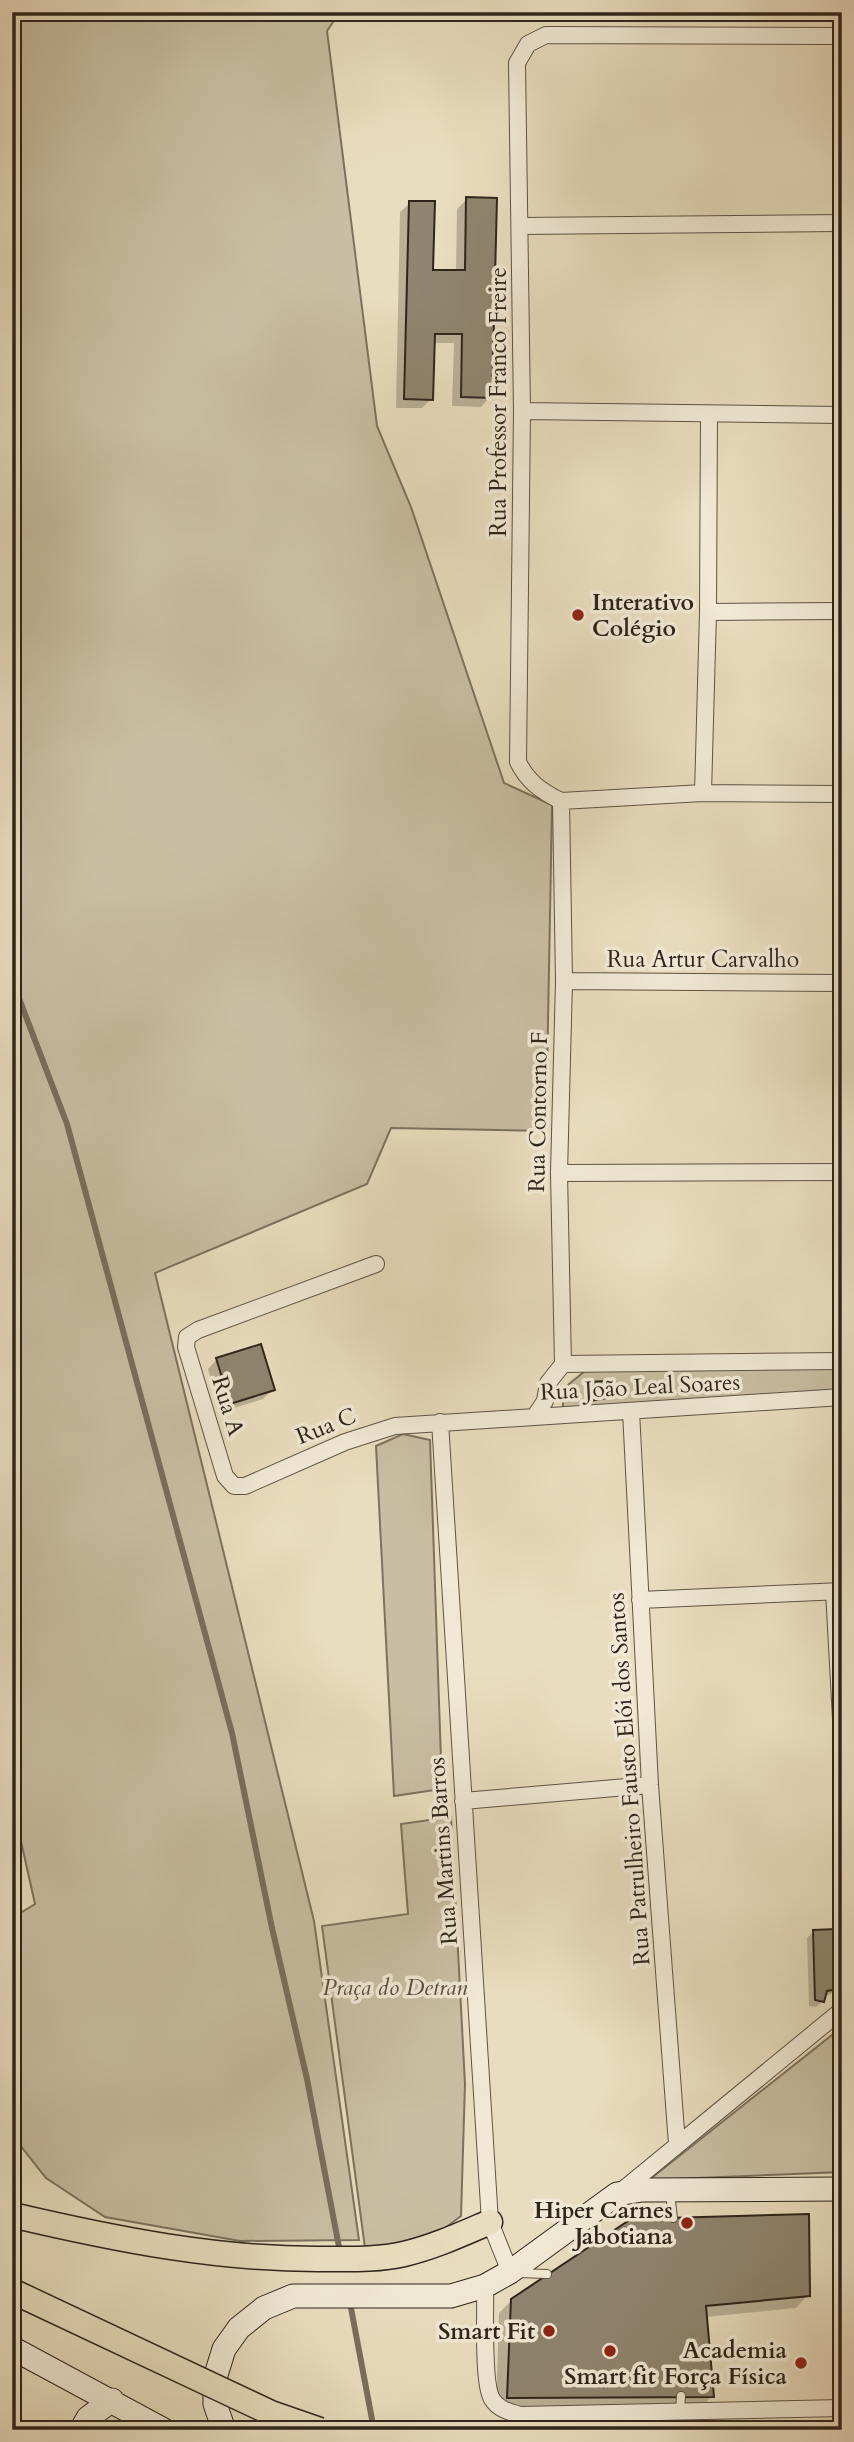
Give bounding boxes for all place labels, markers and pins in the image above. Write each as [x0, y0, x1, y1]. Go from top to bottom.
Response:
place label: Interativo Colégio [592, 587, 694, 644]
marker: Interativo Colégio [570, 607, 586, 623]
place label: Hiper Carnes Jabotiana [534, 2195, 674, 2252]
marker: Hiper Carnes Jabotiana [679, 2215, 695, 2231]
place label: Smart Fit [438, 2316, 535, 2347]
marker: Smart Fit [541, 2323, 557, 2339]
place label: Academia Força Física [664, 2335, 788, 2392]
marker: Smart fit [602, 2343, 618, 2359]
marker: Academia Força Física [793, 2355, 809, 2371]
place label: Smart fit [564, 2361, 656, 2392]

